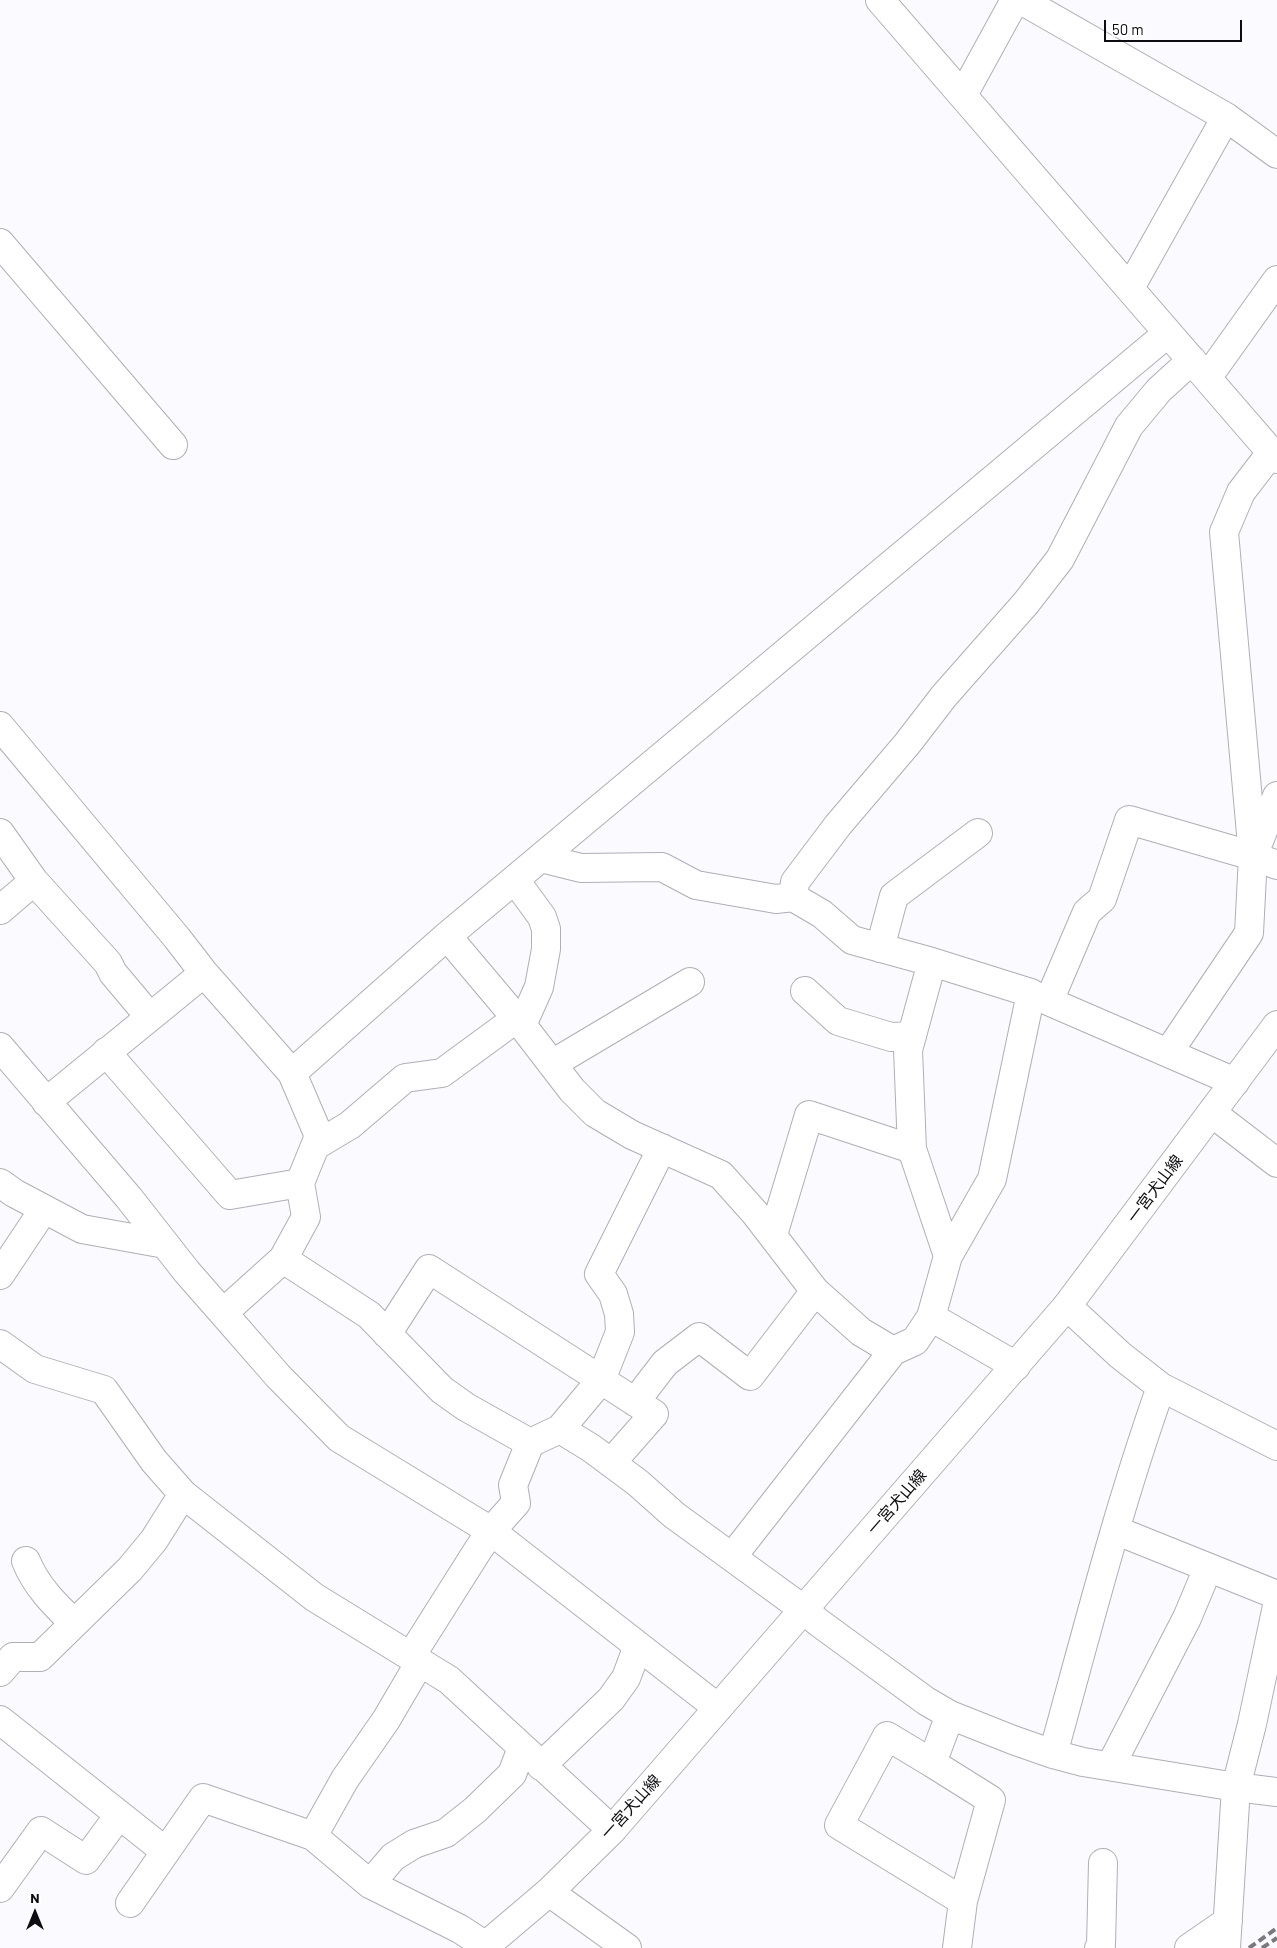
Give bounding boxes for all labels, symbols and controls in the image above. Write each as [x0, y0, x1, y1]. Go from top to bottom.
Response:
scale bar [1107, 10, 1244, 42]
text: 50 m [1112, 20, 1144, 38]
street label: 一宮犬山線 [1123, 1151, 1187, 1227]
street label: 一宮犬山線 [864, 1466, 930, 1538]
street label: 一宮犬山線 [597, 1771, 665, 1843]
north arrow [10, 1888, 60, 1938]
text: N [30, 1889, 40, 1906]

